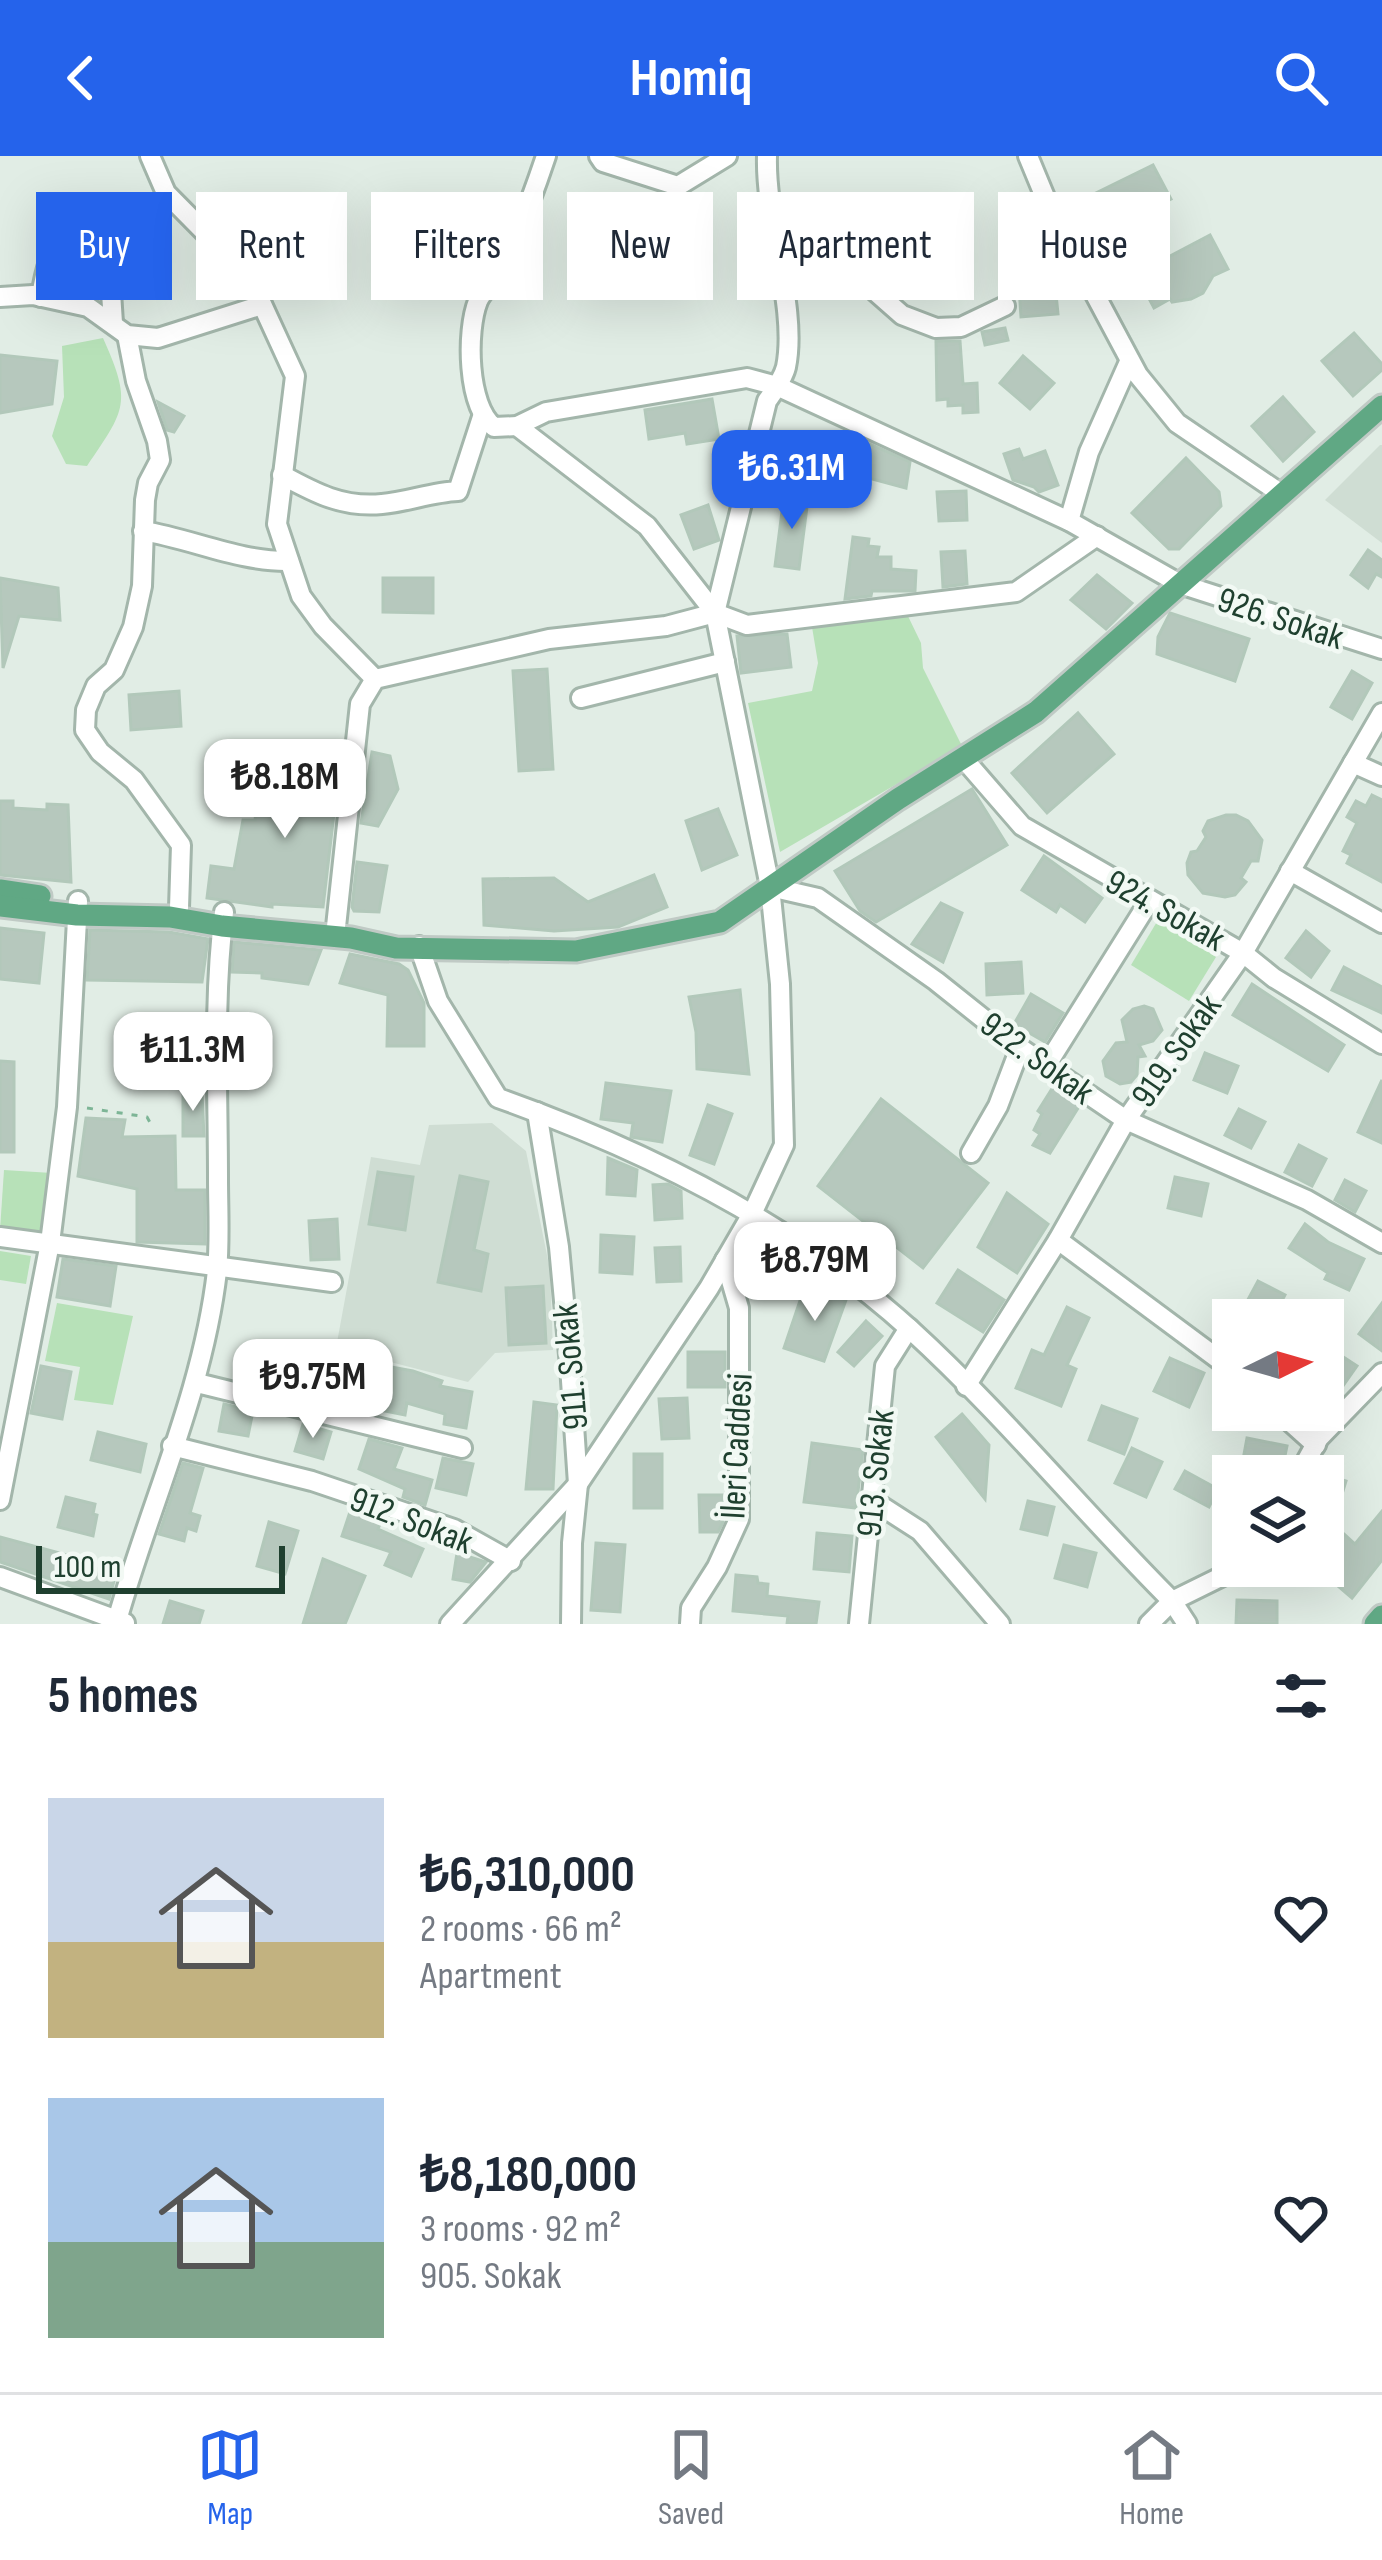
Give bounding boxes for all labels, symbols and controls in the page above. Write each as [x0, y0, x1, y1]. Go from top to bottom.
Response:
icon: back [48, 45, 114, 111]
icon: search [1268, 45, 1334, 111]
text: Homiq [630, 46, 752, 111]
chip: Buy [36, 192, 172, 300]
chip: Rent [196, 192, 347, 300]
chip: Filters [371, 192, 543, 300]
chip: New [567, 192, 713, 300]
chip: Apartment [737, 192, 974, 300]
chip: House [998, 192, 1170, 300]
pin: ₺6.31M [694, 430, 890, 532]
text: ₺6.31M [739, 445, 845, 492]
street label: 926. Sokak [1212, 579, 1349, 660]
pin: ₺8.18M [187, 739, 383, 841]
text: ₺8.18M [231, 754, 339, 801]
street label: 924. Sokak [1098, 861, 1232, 962]
street label: 919. Sokak [1123, 987, 1231, 1116]
street label: 922. Sokak [971, 1003, 1102, 1115]
pin: ₺11.3M [95, 1012, 291, 1114]
text: ₺11.3M [141, 1027, 245, 1074]
pin: ₺8.79M [717, 1222, 913, 1324]
text: ₺8.79M [761, 1237, 869, 1284]
north arrow [1212, 1299, 1344, 1431]
map controls [1212, 1299, 1344, 1587]
street label: 911. Sokak [545, 1302, 598, 1432]
pin: ₺9.75M [215, 1339, 411, 1441]
text: ₺9.75M [260, 1354, 366, 1401]
street label: İleri Caddesi [712, 1372, 763, 1520]
street label: 913. Sokak [848, 1407, 905, 1539]
button: layers [1212, 1455, 1344, 1587]
street label: 912. Sokak [344, 1478, 479, 1564]
scale bar [36, 1540, 285, 1593]
text: 100 m [54, 1547, 121, 1587]
icon: filters [1268, 1663, 1334, 1729]
text: 5 homes [48, 1666, 198, 1727]
text: ₺6,310,000 [420, 1845, 635, 1906]
icon: home [144, 1846, 288, 1990]
icon: heart [1268, 1885, 1334, 1951]
text: 2 rooms · 66 m² [420, 1906, 622, 1953]
text: Apartment [420, 1953, 562, 2000]
text: ₺8,180,000 [420, 2145, 637, 2206]
icon: home [144, 2146, 288, 2290]
icon: heart [1268, 2185, 1334, 2251]
text: 3 rooms · 92 m² [420, 2206, 621, 2253]
text: 905. Sokak [420, 2253, 562, 2300]
tab: Map [197, 2422, 263, 2534]
tab: Saved [658, 2422, 724, 2534]
tab: Home [1119, 2422, 1185, 2534]

